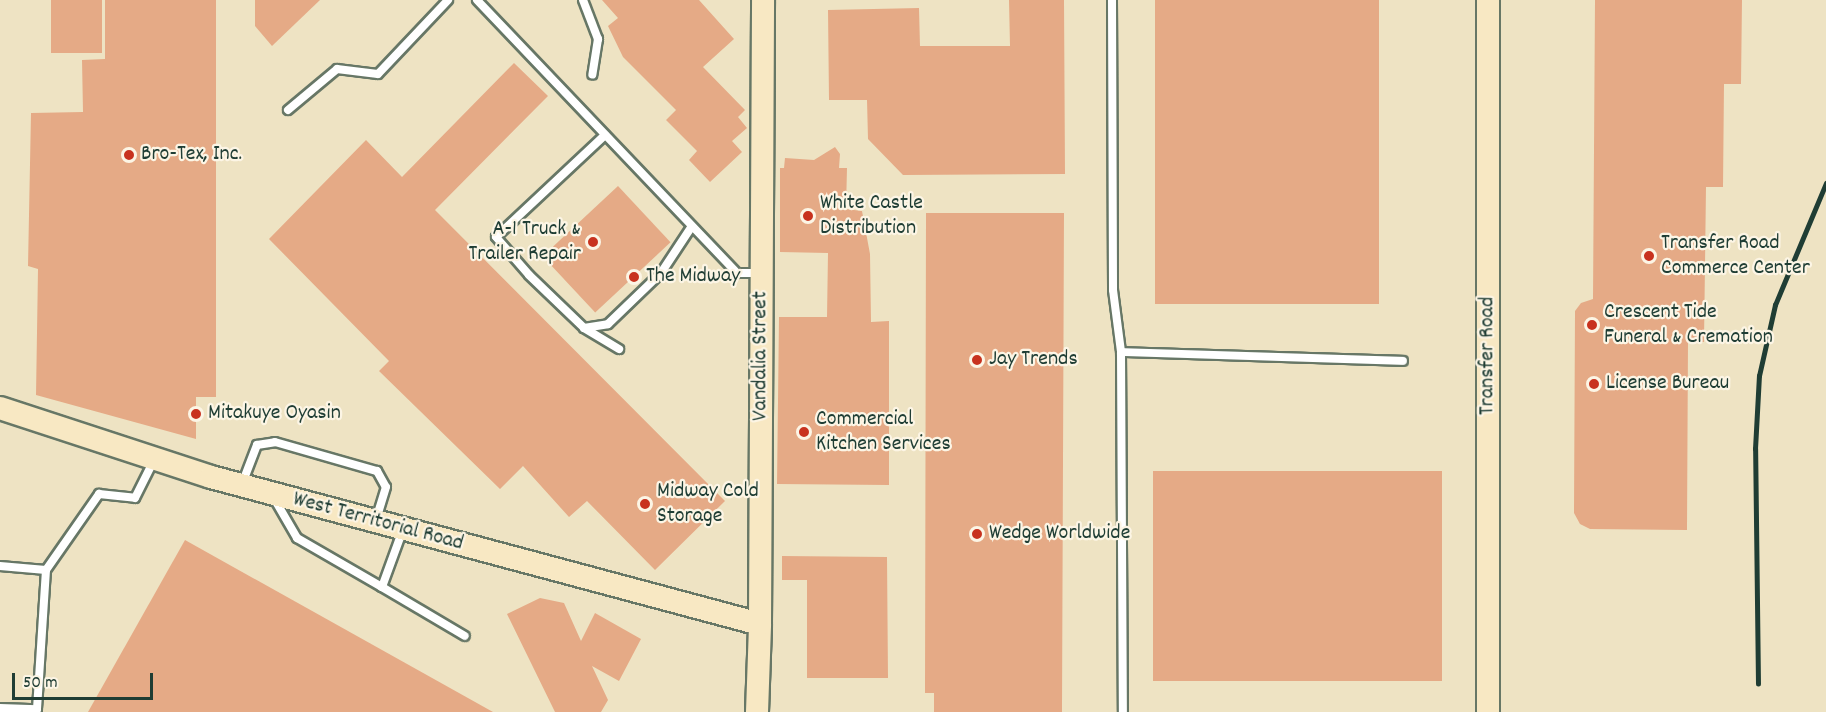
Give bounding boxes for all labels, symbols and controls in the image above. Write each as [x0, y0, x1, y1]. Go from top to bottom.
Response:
place label: Bro-Tex, Inc. [141, 142, 242, 168]
marker: Bro-Tex, Inc. [122, 148, 136, 162]
place label: White Castle Distribution [820, 190, 923, 242]
marker: White Castle Distribution [801, 209, 815, 223]
place label: A-1 Truck & Trailer Repair [469, 216, 581, 268]
place label: Transfer Road Commerce Center [1661, 230, 1810, 282]
marker: A-1 Truck & Trailer Repair [586, 235, 600, 249]
marker: Transfer Road Commerce Center [1642, 249, 1656, 263]
place label: The Midway [646, 264, 740, 290]
marker: The Midway [627, 270, 641, 284]
street label: Vandalia Street [748, 291, 774, 421]
street label: Transfer Road [1475, 297, 1501, 415]
place label: Crescent Tide Funeral & Cremation [1604, 299, 1773, 350]
marker: Crescent Tide Funeral & Cremation [1585, 318, 1599, 332]
place label: Jay Trends [989, 347, 1078, 373]
marker: Jay Trends [970, 353, 984, 367]
place label: License Bureau [1606, 371, 1729, 397]
marker: License Bureau [1587, 377, 1601, 391]
place label: Mitakuye Oyasin [208, 401, 341, 427]
place label: Commercial Kitchen Services [816, 406, 951, 458]
marker: Mitakuye Oyasin [189, 407, 203, 421]
marker: Commercial Kitchen Services [797, 425, 811, 439]
place label: Midway Cold Storage [657, 478, 759, 530]
street label: West Territorial Road [290, 487, 466, 557]
marker: Midway Cold Storage [638, 497, 652, 511]
place label: Wedge Worldwide [989, 521, 1130, 547]
marker: Wedge Worldwide [970, 527, 984, 541]
scale bar [15, 661, 156, 699]
text: 50 m [23, 671, 58, 696]

